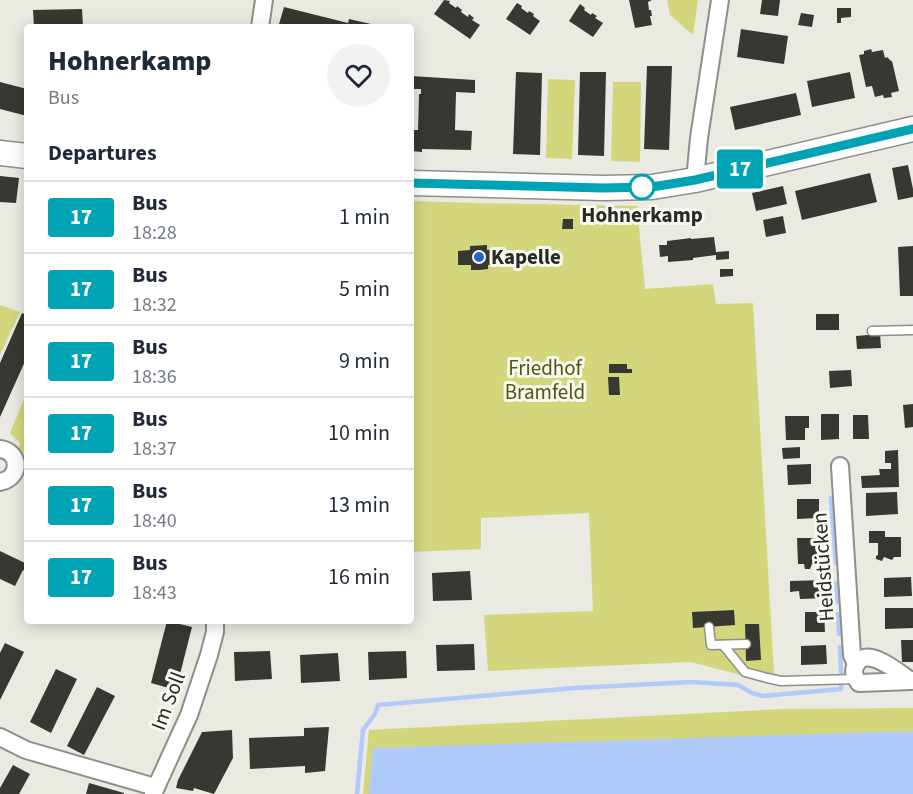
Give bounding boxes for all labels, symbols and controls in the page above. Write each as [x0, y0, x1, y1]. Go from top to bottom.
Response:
text: Hohnerkamp [48, 41, 212, 81]
button: heart [327, 44, 390, 107]
text: Bus [48, 84, 79, 112]
text: Departures [48, 137, 157, 169]
line badge: 17 [713, 150, 767, 188]
text: 17 [729, 154, 751, 184]
marker: Hohnerkamp [629, 174, 655, 200]
text: Bus [132, 187, 168, 219]
place label: Hohnerkamp [581, 200, 703, 230]
text: 1 min [339, 201, 390, 233]
text: 17 [70, 202, 92, 232]
text: 18:28 [132, 219, 177, 247]
place label: Kapelle [491, 242, 561, 272]
marker: Kapelle [472, 250, 486, 264]
text: Bus [132, 259, 168, 291]
text: 5 min [339, 273, 390, 305]
text: 17 [70, 274, 92, 304]
text: 18:32 [132, 291, 177, 319]
text: Bus [132, 331, 168, 363]
text: 9 min [339, 345, 390, 377]
text: 17 [70, 346, 92, 376]
park label: Friedhof Bramfeld [505, 353, 585, 407]
text: 18:36 [132, 363, 177, 391]
text: Bus [132, 403, 168, 435]
text: 10 min [328, 417, 390, 449]
text: 17 [70, 418, 92, 448]
text: 18:37 [132, 435, 177, 463]
text: Bus [132, 475, 168, 507]
text: 13 min [328, 489, 390, 521]
text: 17 [70, 490, 92, 520]
text: 18:40 [132, 507, 177, 535]
street label: Heidstücken [804, 511, 842, 623]
text: Bus [132, 547, 168, 579]
text: 16 min [328, 561, 390, 593]
text: 17 [70, 562, 92, 592]
text: 18:43 [132, 579, 177, 607]
street label: Im Soll [143, 667, 193, 735]

